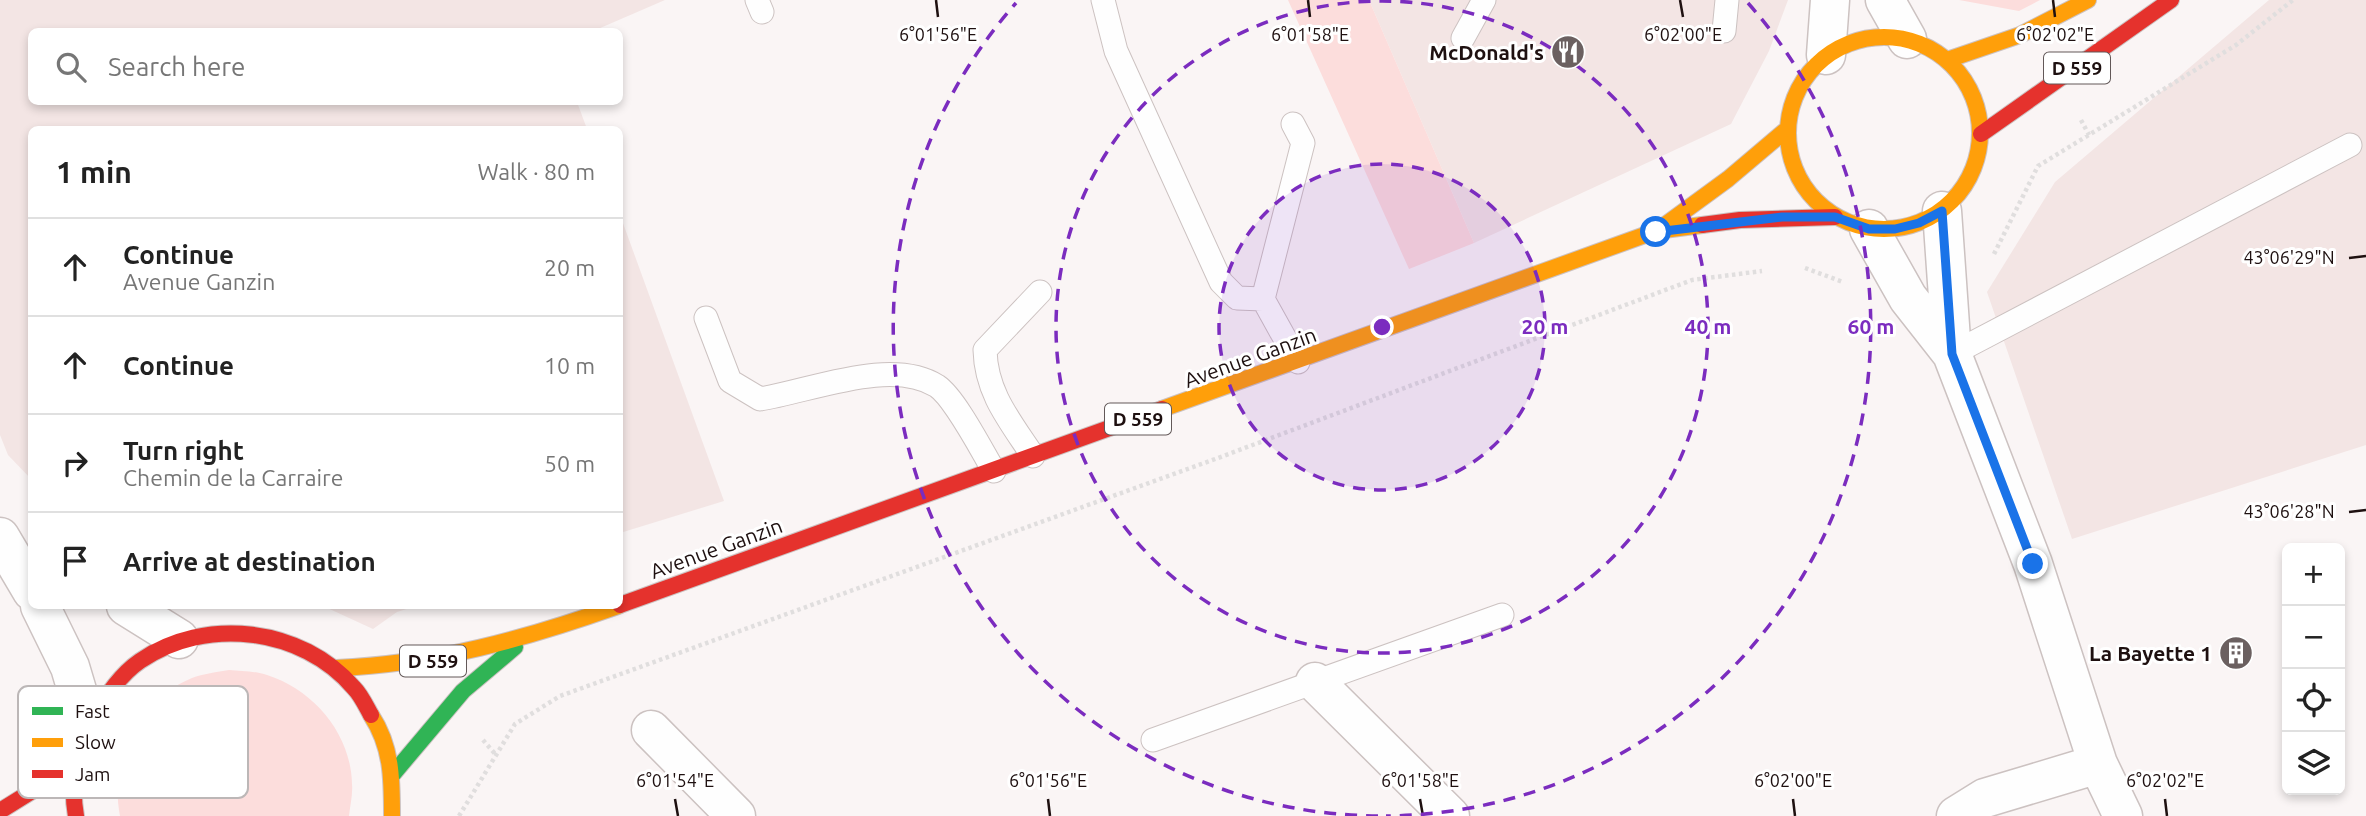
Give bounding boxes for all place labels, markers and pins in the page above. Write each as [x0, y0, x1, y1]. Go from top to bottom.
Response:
restaurant icon: McDonald's [1549, 33, 1587, 71]
place label: McDonald's [1429, 40, 1544, 64]
centre of rings [1370, 315, 1394, 339]
building icon: La Bayette 1 [2217, 634, 2255, 672]
place label: La Bayette 1 [2089, 641, 2212, 665]

